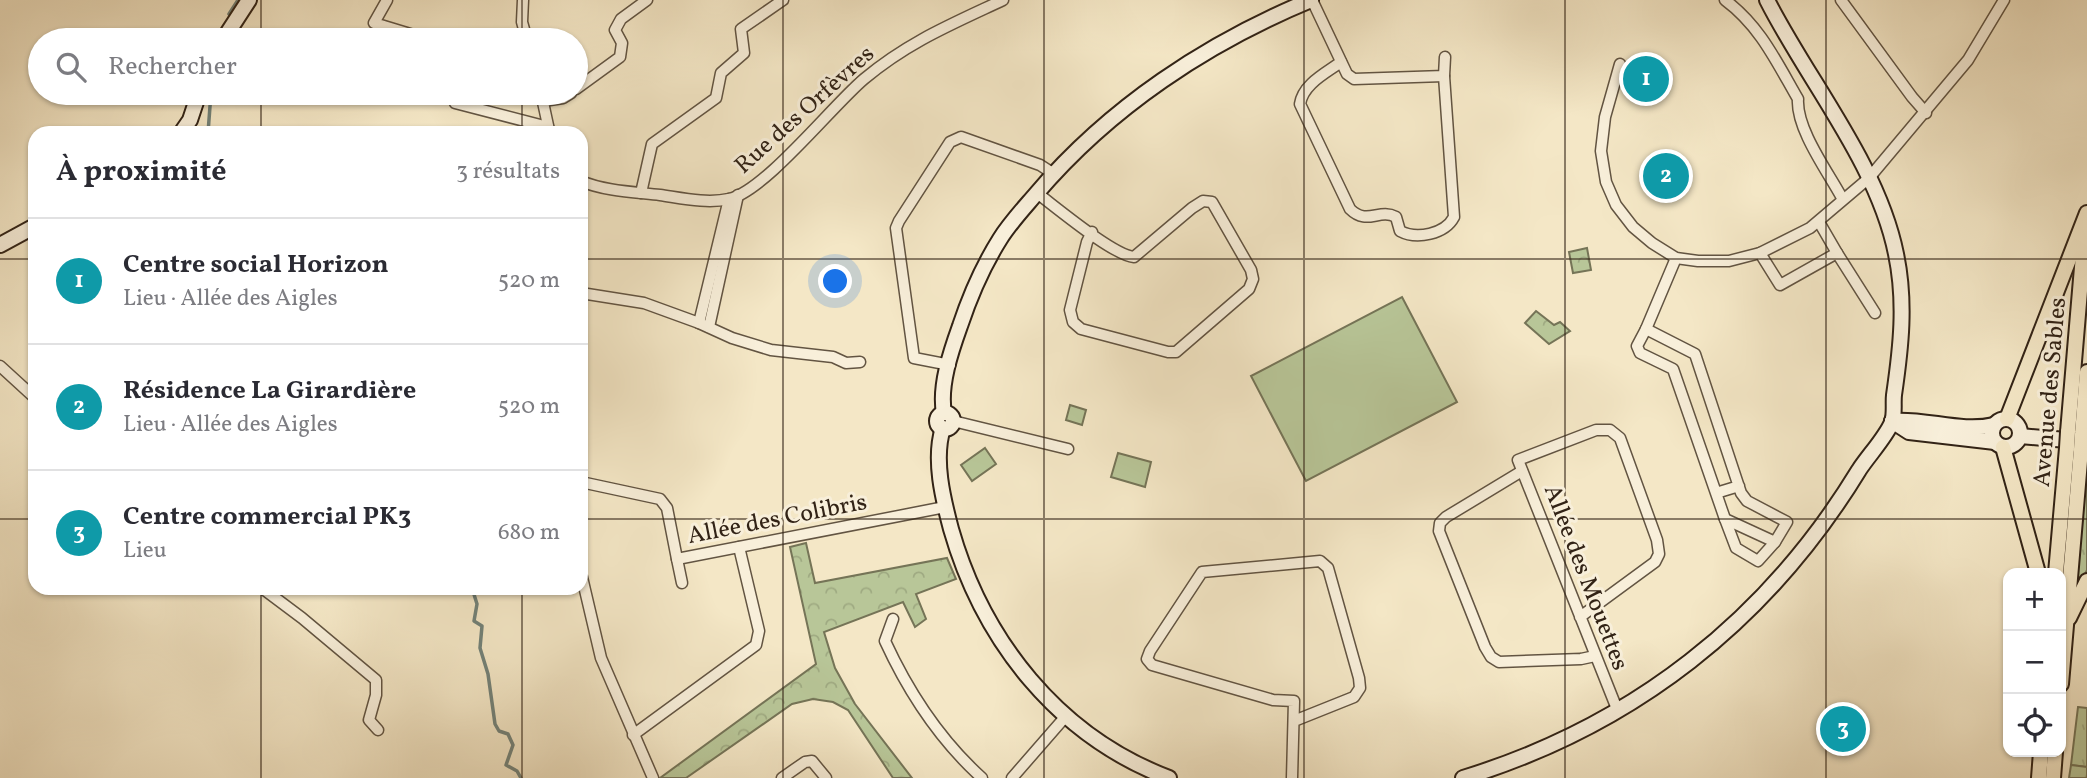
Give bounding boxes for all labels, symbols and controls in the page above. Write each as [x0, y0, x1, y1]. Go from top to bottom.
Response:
search box [28, 28, 588, 105]
street label: Rue des Orfèvres [728, 38, 883, 183]
icon: search [52, 48, 90, 86]
text: Rechercher [108, 49, 237, 85]
pin: 1 [1623, 53, 1669, 105]
pin: 2 [1643, 150, 1689, 202]
text: À proximité [56, 151, 227, 193]
text: 3 résultats [456, 156, 560, 188]
text: Centre social Horizon [123, 247, 389, 283]
your location [818, 264, 852, 298]
text: 1 [74, 265, 84, 297]
text: 520 m [498, 265, 560, 297]
text: Lieu · Allée des Aigles [123, 283, 338, 315]
street label: Avenue des Sables [2026, 296, 2076, 488]
text: Résidence La Girardière [123, 373, 416, 409]
text: 2 [73, 391, 85, 423]
text: 520 m [498, 391, 560, 423]
text: Lieu · Allée des Aigles [123, 409, 338, 441]
street label: Allée des Mouettes [1534, 480, 1636, 675]
street label: Allée des Colibris [685, 486, 870, 554]
text: Centre commercial PK3 [123, 499, 411, 535]
text: 3 [73, 517, 85, 549]
text: 680 m [498, 517, 560, 549]
text: Lieu [123, 535, 167, 567]
map controls [2003, 568, 2066, 757]
button: + [2003, 568, 2066, 631]
button: − [2003, 631, 2066, 694]
button: locate [2003, 694, 2066, 757]
pin: 3 [1820, 703, 1866, 755]

